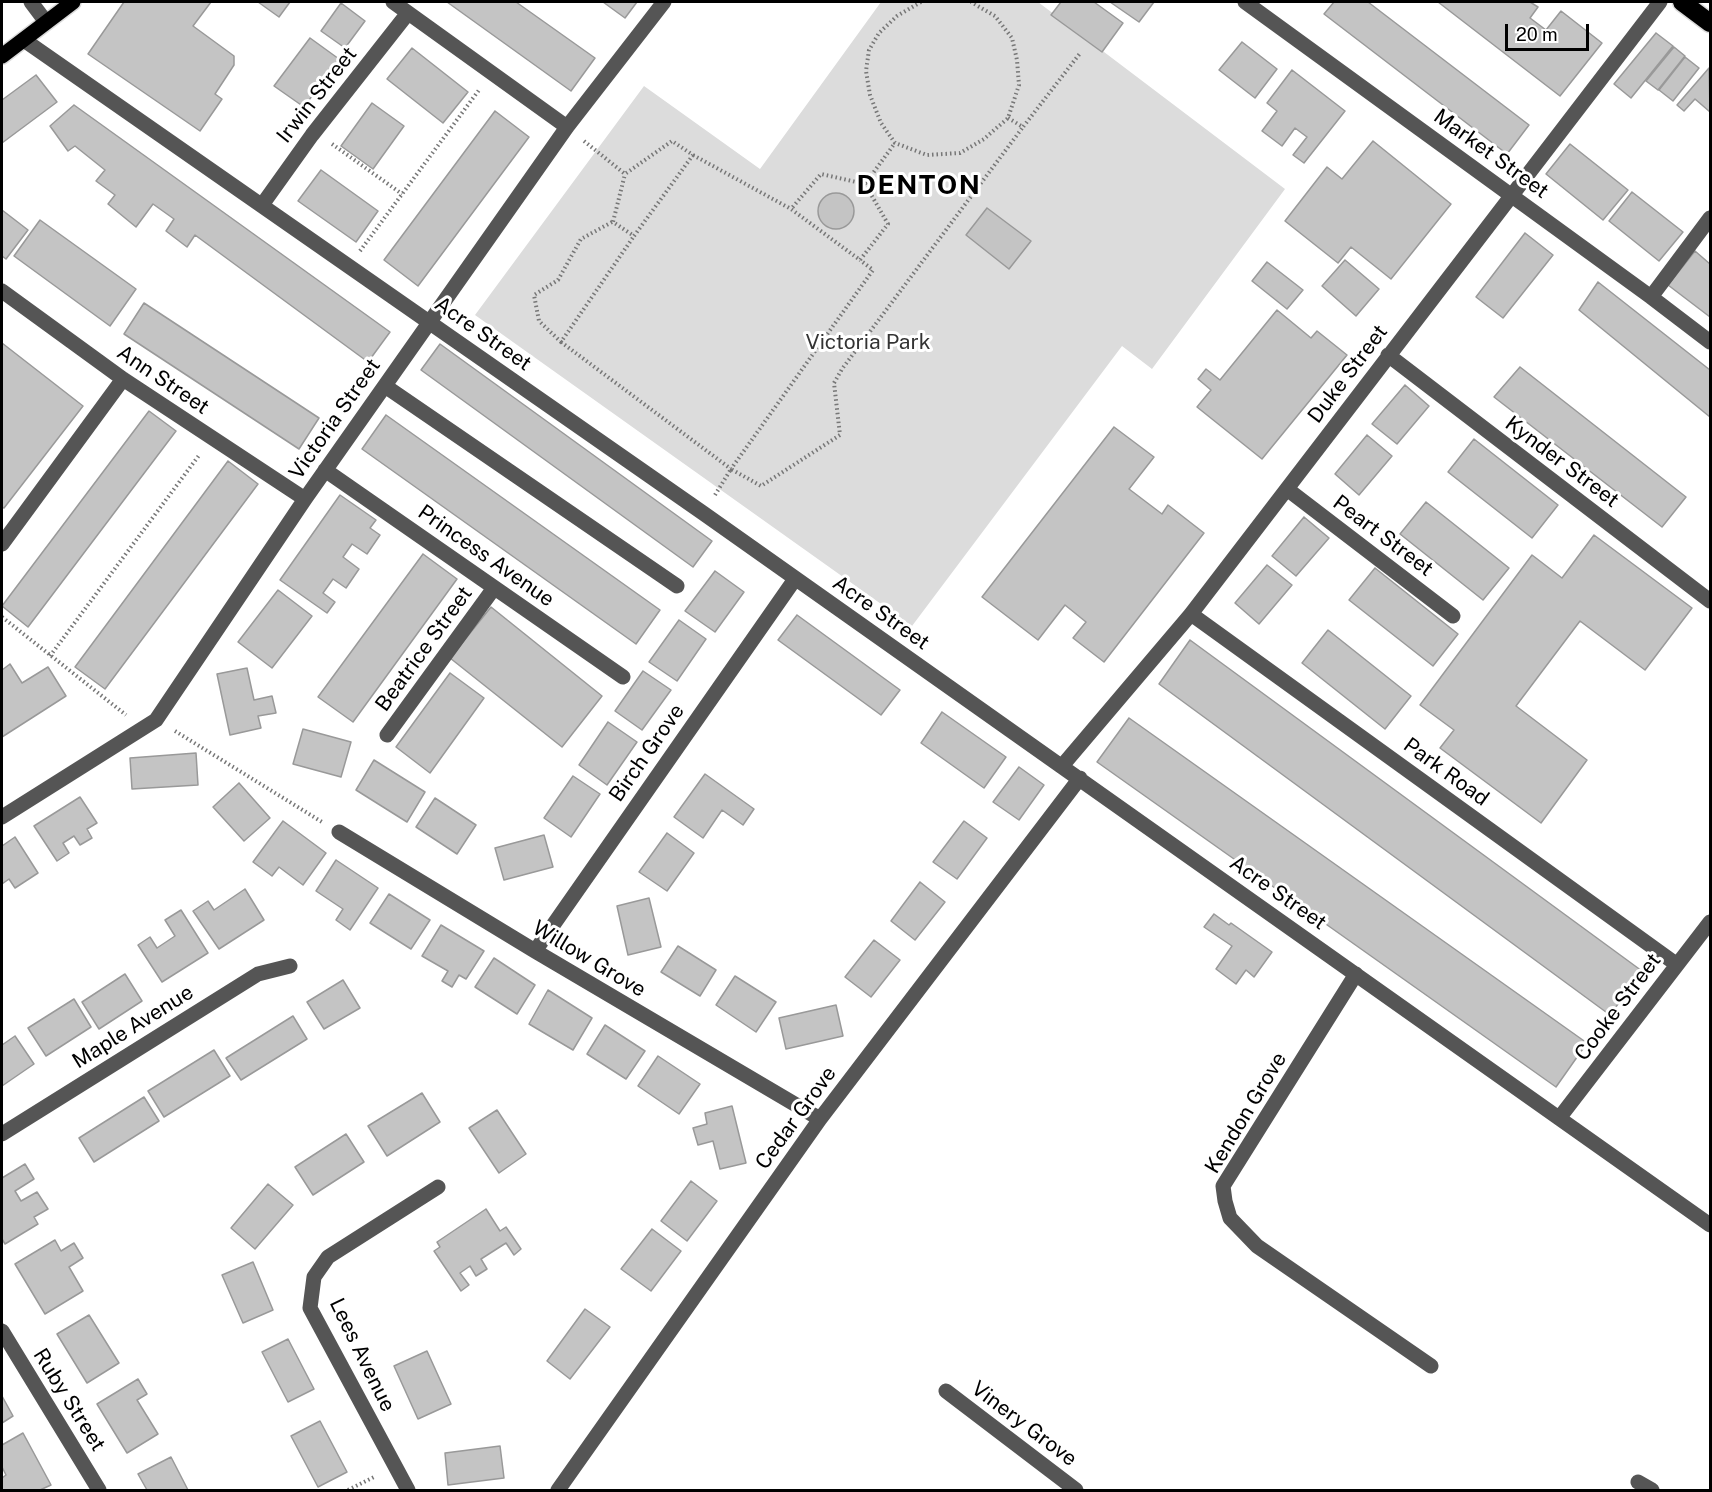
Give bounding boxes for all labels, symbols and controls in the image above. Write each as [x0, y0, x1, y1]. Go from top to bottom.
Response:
scale bar [1508, 12, 1592, 50]
text: 20 m [1516, 24, 1558, 45]
street label: Irwin Street [272, 42, 362, 148]
street label: Market Street [1429, 104, 1553, 204]
district label: DENTON [857, 170, 981, 202]
street label: Acre Street [430, 291, 536, 377]
street label: Duke Street [1303, 320, 1393, 428]
park label: Victoria Park [806, 330, 930, 356]
street label: Ann Street [112, 340, 214, 420]
street label: Victoria Street [284, 354, 386, 484]
street label: Kynder Street [1500, 411, 1624, 513]
street label: Peart Street [1328, 490, 1438, 582]
street label: Princess Avenue [413, 500, 559, 612]
street label: Acre Street [828, 570, 934, 656]
street label: Beatrice Street [370, 582, 478, 716]
street label: Birch Grove [604, 699, 690, 807]
street label: Park Road [1398, 733, 1494, 811]
street label: Acre Street [1225, 850, 1331, 936]
street label: Willow Grove [528, 915, 650, 1003]
street label: Cooke Street [1569, 948, 1667, 1066]
street label: Maple Avenue [68, 980, 198, 1074]
street label: Kendon Grove [1200, 1048, 1292, 1178]
street label: Cedar Grove [750, 1062, 842, 1174]
street label: Lees Avenue [324, 1294, 400, 1416]
street label: Ruby Street [27, 1344, 111, 1456]
street label: Vinery Grove [966, 1376, 1082, 1472]

